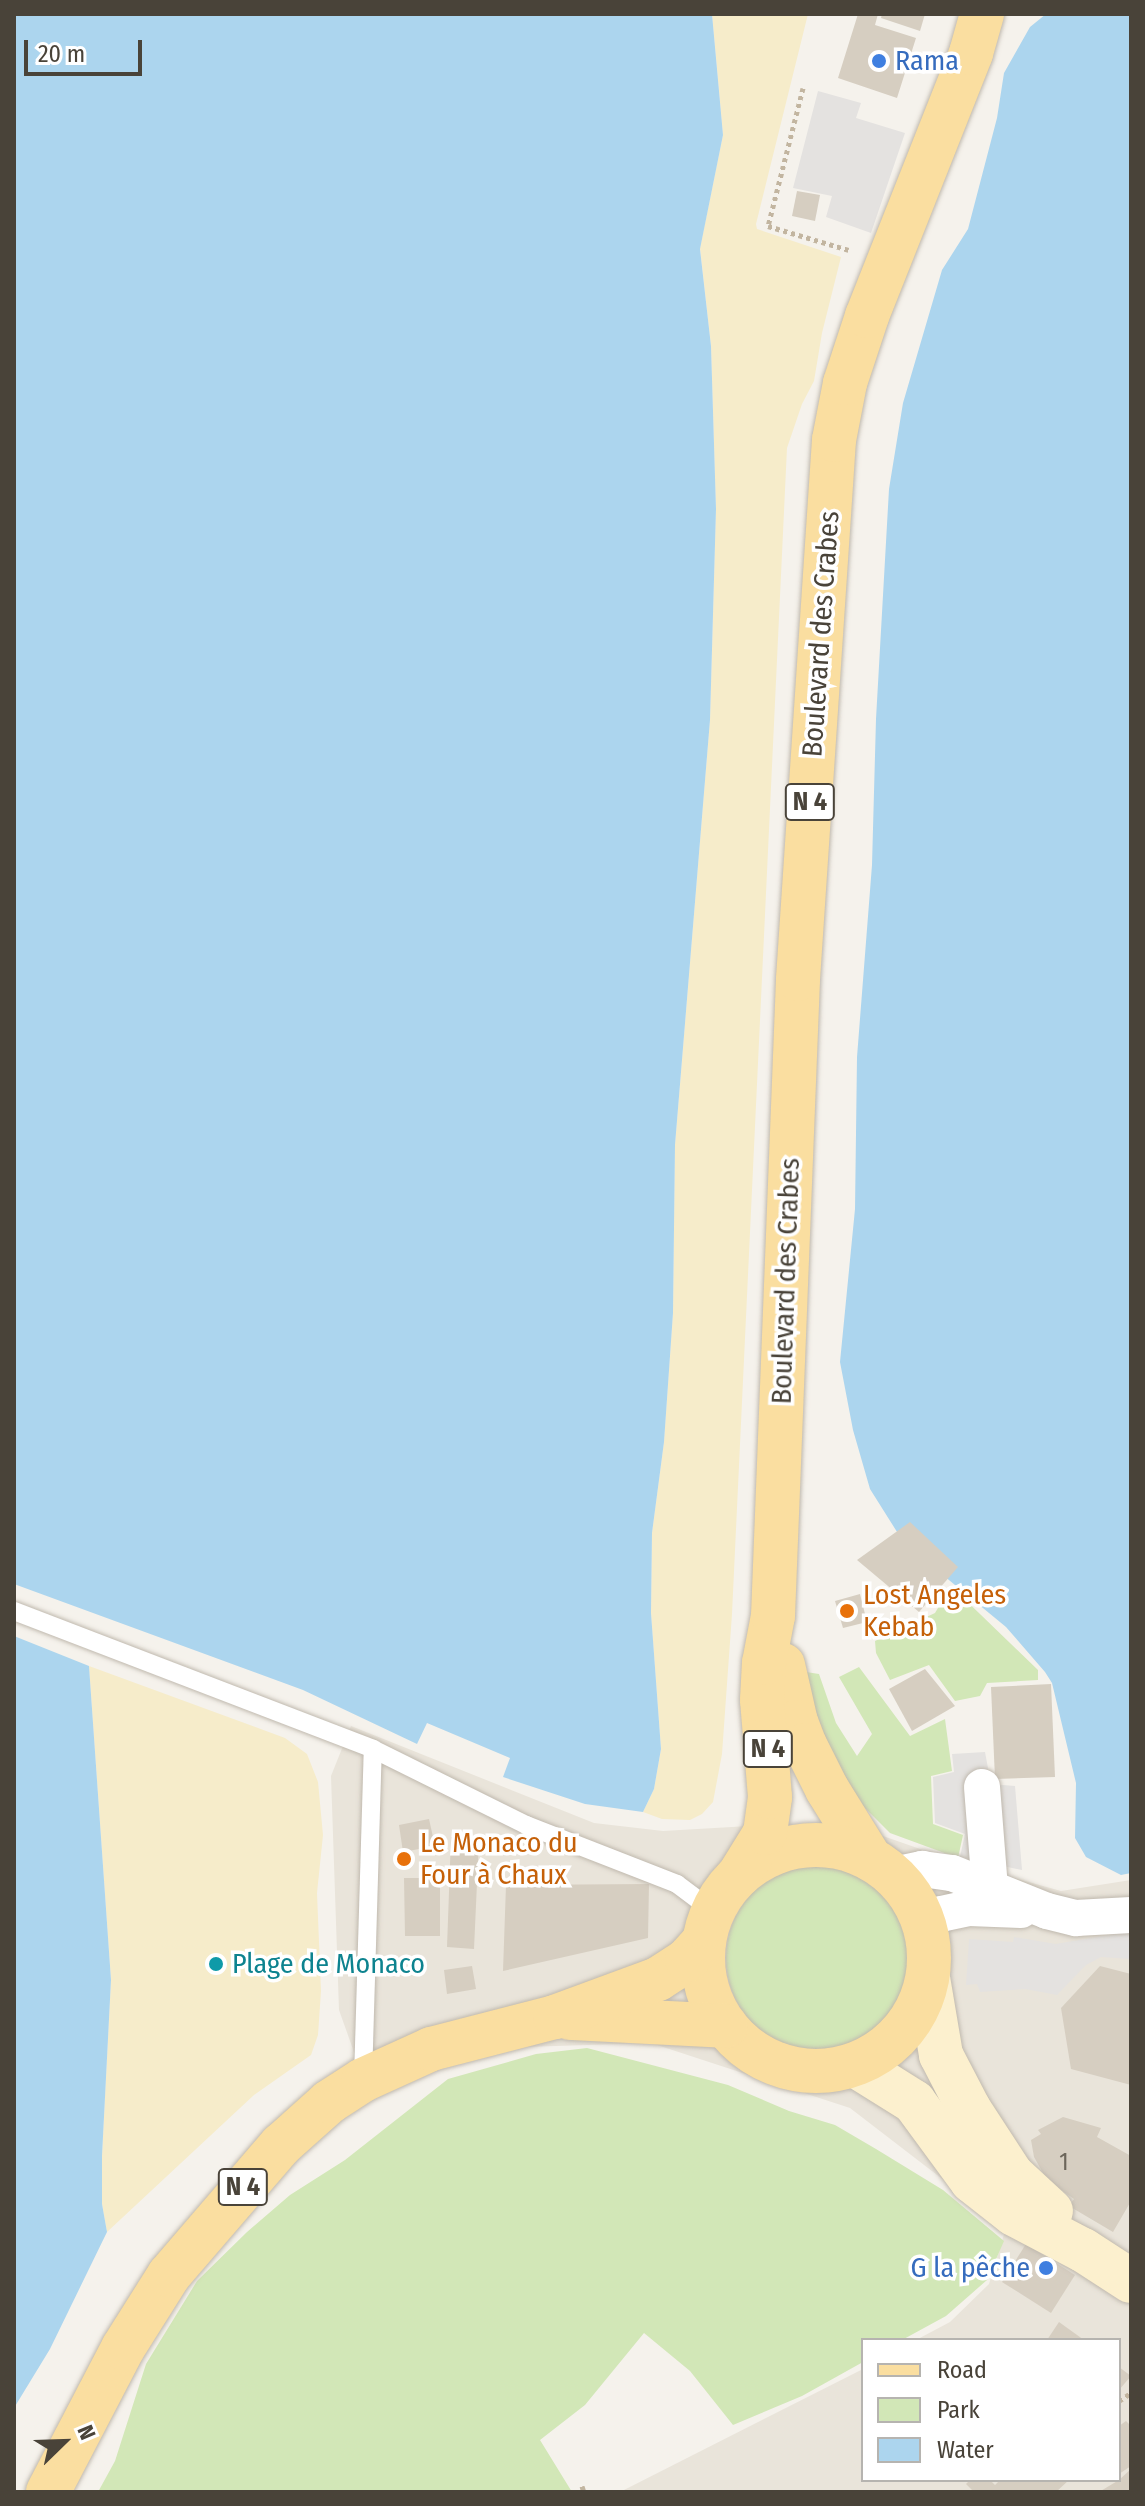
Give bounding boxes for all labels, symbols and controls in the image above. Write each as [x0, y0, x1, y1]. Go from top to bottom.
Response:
scale bar [28, 24, 146, 74]
text: 20 m [38, 40, 85, 68]
place label: Rama [895, 44, 959, 78]
marker: Rama [870, 52, 888, 70]
street label: Boulevard des Crabes [796, 510, 846, 758]
road number: N 4 [784, 780, 836, 824]
street label: Boulevard des Crabes [765, 1157, 807, 1405]
place label: Lost Angeles Kebab [863, 1578, 1006, 1644]
marker: Lost Angeles Kebab [838, 1602, 856, 1620]
road number: N 4 [742, 1727, 794, 1771]
place label: Le Monaco du Four à Chaux [420, 1826, 578, 1892]
marker: Le Monaco du Four à Chaux [395, 1850, 413, 1868]
place label: Plage de Monaco [232, 1947, 425, 1981]
marker: Plage de Monaco [207, 1955, 225, 1973]
house number: 1 [1059, 2149, 1069, 2177]
road number: N 4 [217, 2165, 269, 2209]
place label: G la pêche [911, 2251, 1030, 2285]
marker: G la pêche [1037, 2259, 1055, 2277]
legend [861, 2338, 1121, 2482]
text: Road [937, 2356, 987, 2384]
text: Park [937, 2396, 980, 2424]
north arrow [24, 2402, 104, 2482]
text: N [72, 2421, 102, 2444]
text: Water [937, 2436, 994, 2464]

